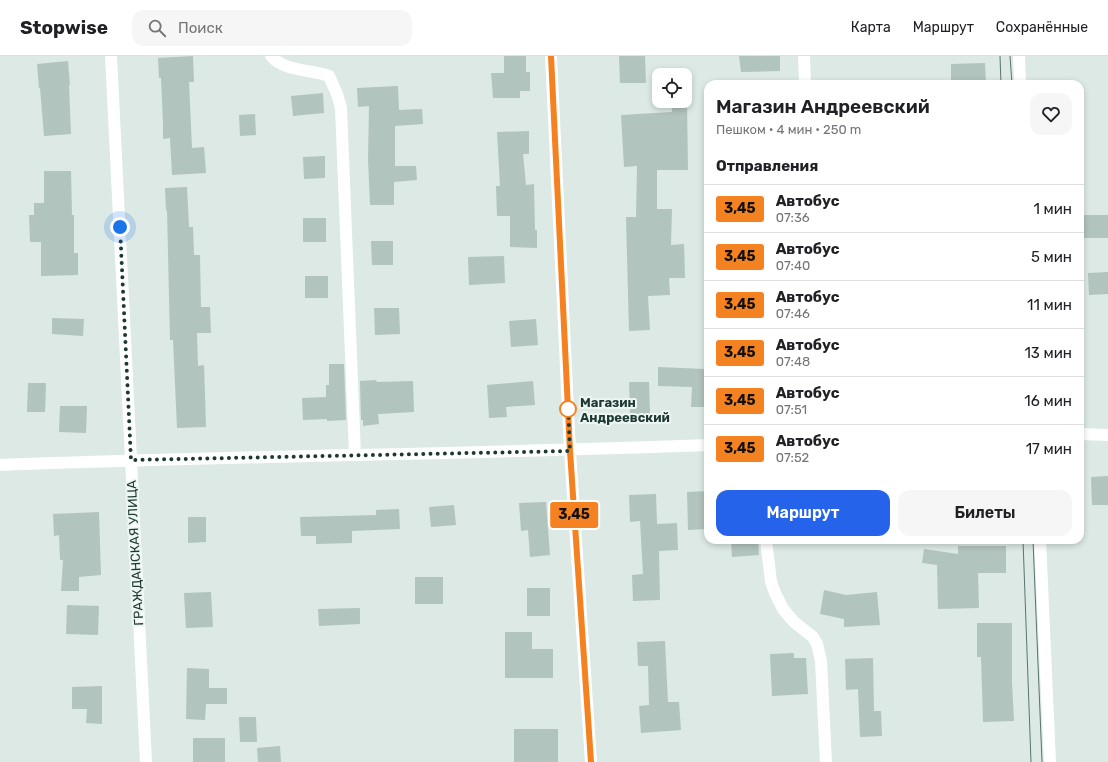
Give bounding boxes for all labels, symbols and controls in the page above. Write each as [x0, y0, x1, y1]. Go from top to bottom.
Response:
search box [132, 10, 412, 46]
text: Stopwise [20, 16, 108, 39]
icon: search [146, 17, 168, 39]
text: Поиск [178, 19, 223, 37]
text: Карта [851, 19, 891, 36]
text: Маршрут [913, 19, 974, 36]
text: Сохранённые [996, 19, 1088, 36]
map controls [652, 68, 692, 108]
button: locate [652, 68, 692, 108]
button: heart [1030, 93, 1072, 135]
text: Магазин Андреевский [716, 95, 930, 118]
text: Пешком · 4 мин · 250 m [716, 122, 861, 137]
text: Отправления [716, 157, 818, 175]
text: Автобус [776, 192, 840, 210]
text: 3,45 [724, 200, 756, 217]
text: 1 мин [1033, 200, 1072, 218]
text: 07:36 [776, 210, 810, 225]
your location [110, 217, 130, 237]
text: Автобус [776, 240, 840, 258]
text: 3,45 [724, 248, 756, 265]
text: 5 мин [1031, 248, 1072, 266]
text: 07:40 [776, 258, 810, 273]
text: Автобус [776, 288, 840, 306]
text: 3,45 [724, 296, 756, 313]
text: 11 мин [1027, 296, 1072, 314]
text: 07:46 [776, 306, 810, 321]
text: Автобус [776, 336, 840, 354]
text: 3,45 [724, 344, 756, 361]
text: 13 мин [1024, 344, 1072, 362]
text: 07:48 [776, 354, 810, 369]
text: Автобус [776, 384, 840, 402]
text: 3,45 [724, 392, 756, 409]
text: 16 мин [1024, 392, 1072, 410]
place label: Магазин Андреевский [580, 395, 670, 425]
marker: Магазин Андреевский [559, 400, 577, 418]
text: 07:51 [776, 402, 807, 417]
text: Автобус [776, 432, 840, 450]
text: 3,45 [724, 440, 756, 457]
text: 17 мин [1026, 440, 1072, 458]
text: 07:52 [776, 450, 809, 465]
street label: ГРАЖДАНСКАЯ УЛИЦА [124, 480, 146, 626]
button: Маршрут [716, 490, 890, 536]
button: Билеты [898, 490, 1072, 536]
line badge: 3,45 [546, 502, 602, 528]
text: 3,45 [558, 506, 590, 523]

